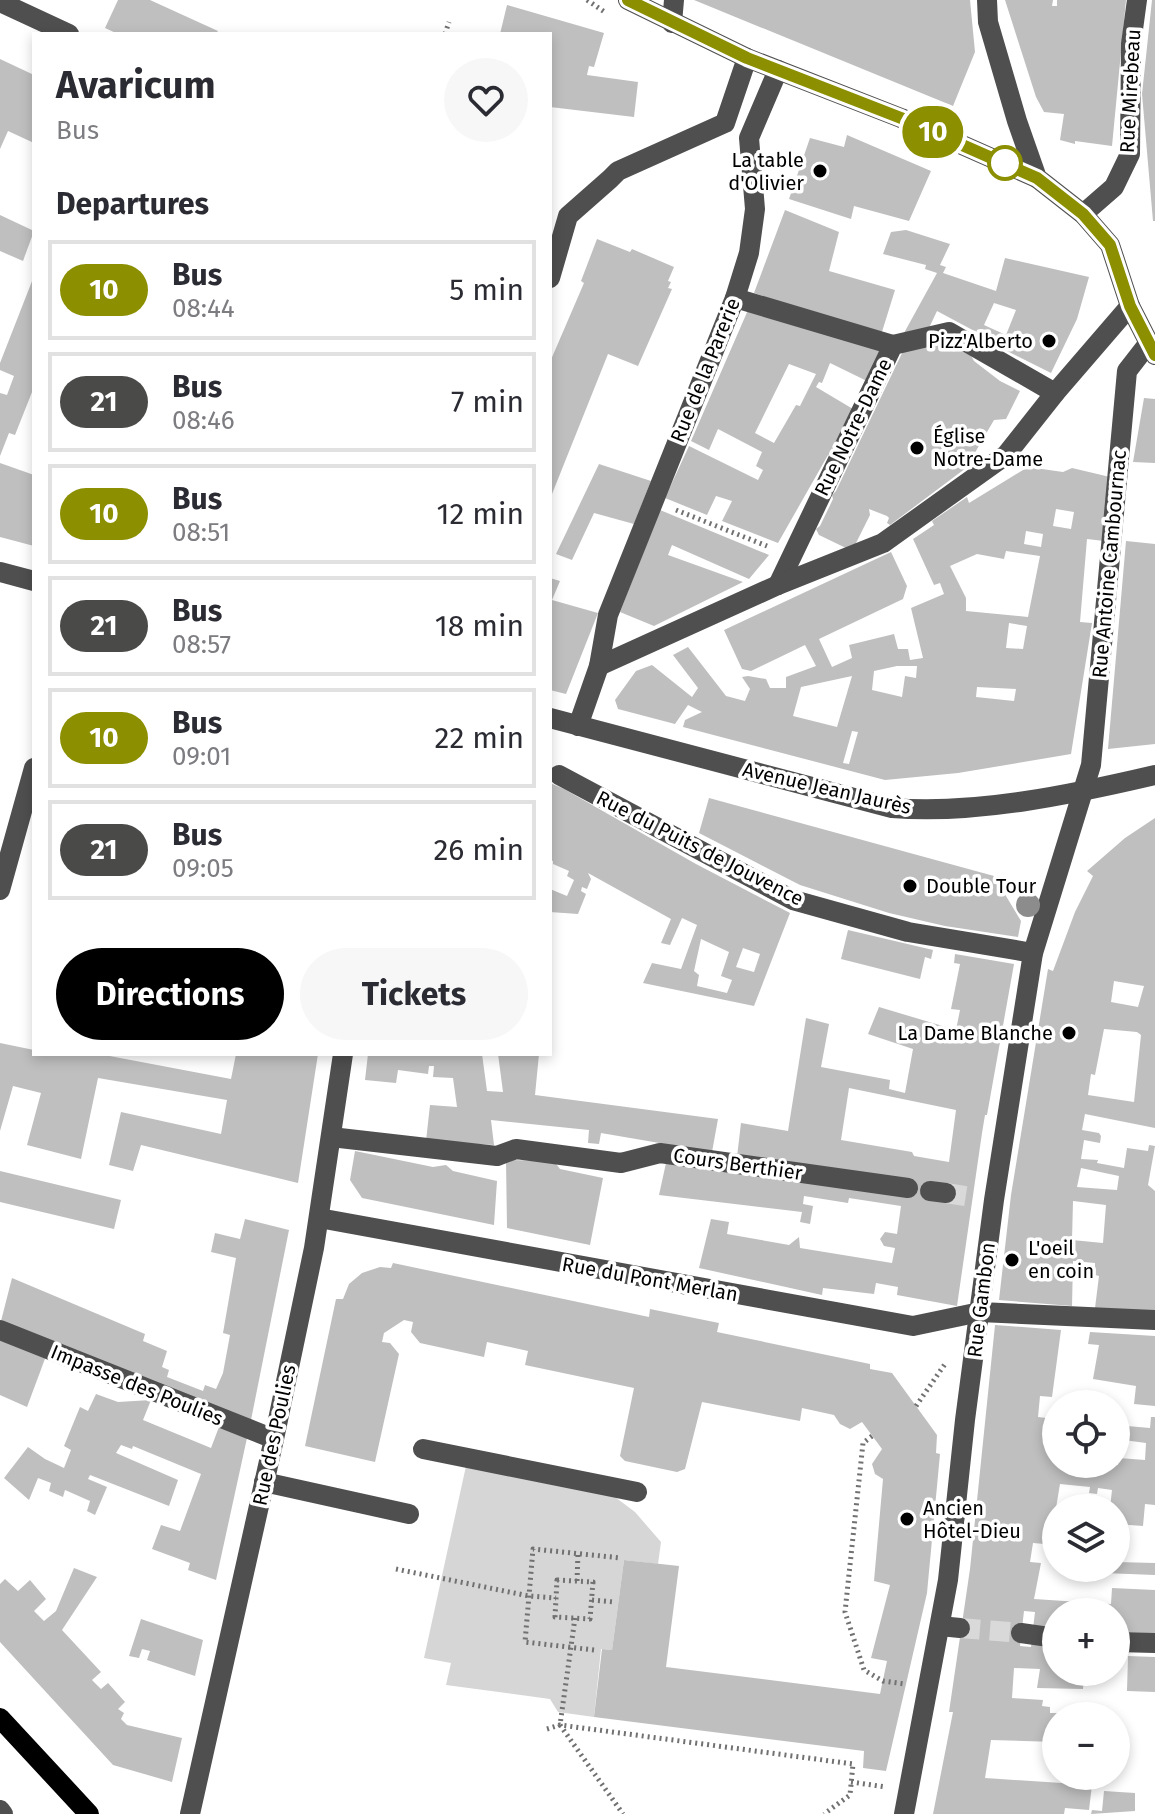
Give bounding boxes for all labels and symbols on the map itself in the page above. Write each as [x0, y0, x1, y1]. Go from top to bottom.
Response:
street label: Rue Mirebeau [1115, 28, 1145, 154]
line badge: 10 [897, 106, 969, 158]
unlabelled marker [988, 146, 1022, 180]
place label: La table d'Olivier [728, 148, 804, 195]
marker: La table d'Olivier [811, 162, 829, 180]
street label: Rue de la Parerie [665, 294, 745, 446]
place label: Pizz'Alberto [928, 329, 1033, 353]
marker: Pizz'Alberto [1040, 332, 1058, 350]
street label: Rue Notre-Dame [809, 354, 897, 500]
place label: Église Notre-Dame [933, 424, 1043, 471]
marker: Église Notre-Dame [908, 439, 926, 457]
street label: Rue Antoine Cambournac [1087, 449, 1131, 679]
street label: Avenue Jean Jaurès [740, 757, 914, 819]
street label: Rue du Puits de Jouvence [592, 785, 808, 911]
place label: Double Tour [926, 874, 1037, 898]
marker: Double Tour [901, 877, 919, 895]
place label: La Dame Blanche [897, 1021, 1053, 1045]
marker: La Dame Blanche [1060, 1024, 1078, 1042]
street label: Cours Berthier [672, 1143, 804, 1185]
place label: L'oeil en coin [1028, 1236, 1094, 1283]
street label: Rue Gambon [962, 1241, 1000, 1359]
marker: L'oeil en coin [1003, 1251, 1021, 1269]
street label: Rue du Pont Merlan [560, 1252, 740, 1306]
street label: Impasse des Poulies [47, 1339, 227, 1431]
street label: Rue des Poulies [247, 1362, 301, 1508]
place label: Ancien Hôtel-Dieu [923, 1496, 1021, 1543]
marker: Ancien Hôtel-Dieu [898, 1510, 916, 1528]

